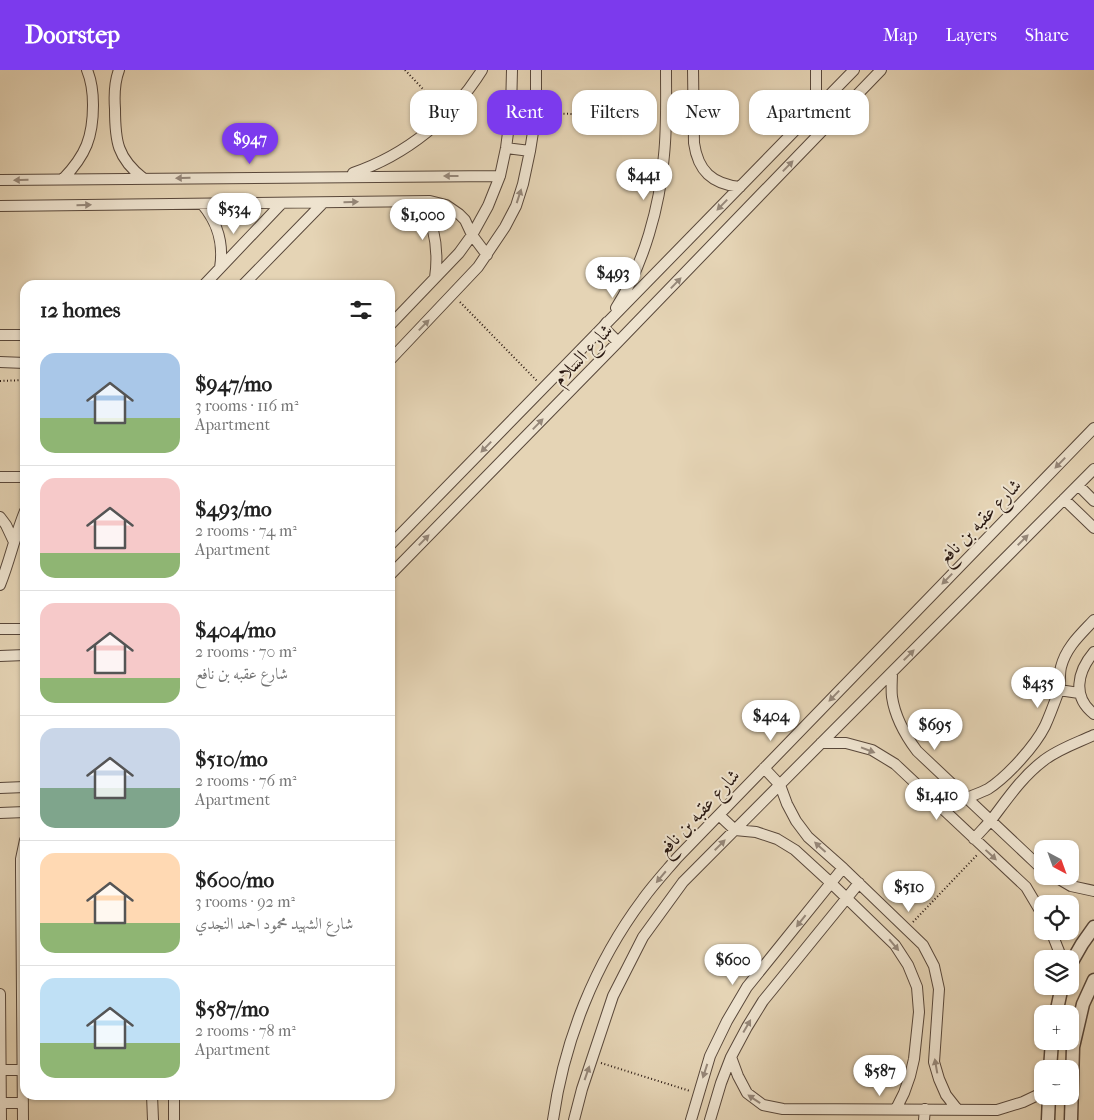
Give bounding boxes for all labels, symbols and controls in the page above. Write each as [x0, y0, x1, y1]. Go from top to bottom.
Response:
text: Doorstep [25, 21, 120, 49]
text: Map [883, 25, 917, 46]
text: Layers [945, 25, 997, 46]
text: Share [1025, 25, 1069, 46]
chip: Buy [410, 90, 477, 135]
chip: Rent [487, 90, 562, 135]
chip: Filters [572, 90, 657, 135]
chip: New [667, 90, 739, 135]
chip: Apartment [749, 90, 869, 135]
pin: $947 [220, 122, 280, 165]
text: $947 [233, 129, 267, 148]
pin: $441 [614, 158, 674, 201]
one-way arrow [782, 160, 794, 172]
text: $441 [627, 165, 661, 184]
one-way arrow [443, 172, 459, 180]
one-way arrow [175, 174, 191, 182]
one-way arrow [13, 176, 29, 184]
one-way arrow [516, 188, 523, 203]
pin: $534 [204, 192, 264, 235]
one-way arrow [343, 198, 359, 206]
pin: $1,000 [382, 198, 464, 241]
text: $534 [218, 199, 250, 218]
one-way arrow [717, 199, 729, 211]
one-way arrow [76, 201, 92, 209]
text: $1,000 [401, 205, 445, 224]
pin: $493 [583, 256, 643, 299]
text: $493 [596, 263, 630, 282]
one-way arrow [669, 277, 681, 289]
icon: filters [347, 296, 375, 324]
text: 12 homes [40, 298, 121, 322]
street label: شارع السلام [548, 319, 621, 394]
one-way arrow [418, 320, 430, 332]
text: $947/mo [195, 372, 272, 396]
icon: home [80, 373, 140, 433]
text: 3 rooms · 116 m² [195, 396, 298, 415]
text: Apartment [195, 415, 270, 434]
one-way arrow [532, 419, 544, 431]
one-way arrow [481, 440, 493, 452]
one-way arrow [1054, 456, 1066, 468]
street label: شارع عقبه بن نافع [933, 474, 1030, 573]
text: $493/mo [195, 497, 272, 521]
icon: home [80, 498, 140, 558]
text: 2 rooms · 74 m² [195, 521, 297, 540]
one-way arrow [418, 535, 430, 547]
one-way arrow [1017, 535, 1029, 547]
text: Apartment [195, 540, 270, 559]
one-way arrow [941, 573, 953, 585]
text: $404/mo [195, 618, 276, 642]
icon: home [80, 623, 140, 683]
text: 2 rooms · 70 m² [195, 642, 297, 661]
one-way arrow [902, 650, 914, 662]
text: شارع عقبه بن نافع [195, 664, 288, 683]
pin: $435 [1008, 666, 1068, 709]
text: $435 [1022, 673, 1054, 692]
one-way arrow [828, 690, 840, 702]
pin: $404 [741, 700, 801, 742]
text: $404 [753, 706, 789, 725]
pin: $695 [905, 708, 965, 751]
text: $695 [919, 715, 951, 734]
one-way arrow [861, 746, 876, 754]
text: $510/mo [195, 747, 268, 771]
icon: home [80, 748, 140, 808]
street label: شارع عقبه بن نافع [653, 765, 749, 865]
text: 2 rooms · 76 m² [195, 771, 296, 790]
pin: $1,410 [896, 778, 978, 821]
text: $1,410 [916, 785, 958, 804]
text: Apartment [195, 790, 270, 809]
one-way arrow [714, 839, 726, 851]
north arrow [1034, 840, 1079, 885]
map controls [1034, 840, 1079, 1105]
one-way arrow [814, 841, 826, 853]
one-way arrow [985, 849, 997, 861]
text: $600/mo [195, 868, 274, 892]
one-way arrow [656, 870, 667, 883]
pin: $510 [879, 870, 939, 913]
icon: home [80, 873, 140, 933]
text: $510 [894, 877, 924, 896]
text: 3 rooms · 92 m² [195, 892, 295, 911]
button: locate [1034, 895, 1079, 940]
text: شارع الشهيد محمود احمد النجدي [195, 914, 353, 933]
one-way arrow [796, 914, 806, 928]
one-way arrow [888, 939, 900, 951]
pin: $600 [703, 944, 763, 986]
text: $600 [715, 950, 751, 969]
button: layers [1034, 950, 1079, 995]
text: $587/mo [195, 997, 269, 1021]
icon: home [80, 998, 140, 1058]
button: + [1034, 1005, 1079, 1050]
one-way arrow [743, 1020, 752, 1033]
text: 2 rooms · 78 m² [195, 1021, 296, 1040]
text: Apartment [195, 1040, 270, 1059]
pin: $587 [850, 1054, 910, 1097]
one-way arrow [931, 1058, 939, 1074]
button: − [1034, 1060, 1079, 1105]
text: $587 [864, 1061, 896, 1080]
one-way arrow [700, 1064, 708, 1079]
one-way arrow [584, 1065, 592, 1080]
one-way arrow [748, 1094, 761, 1103]

